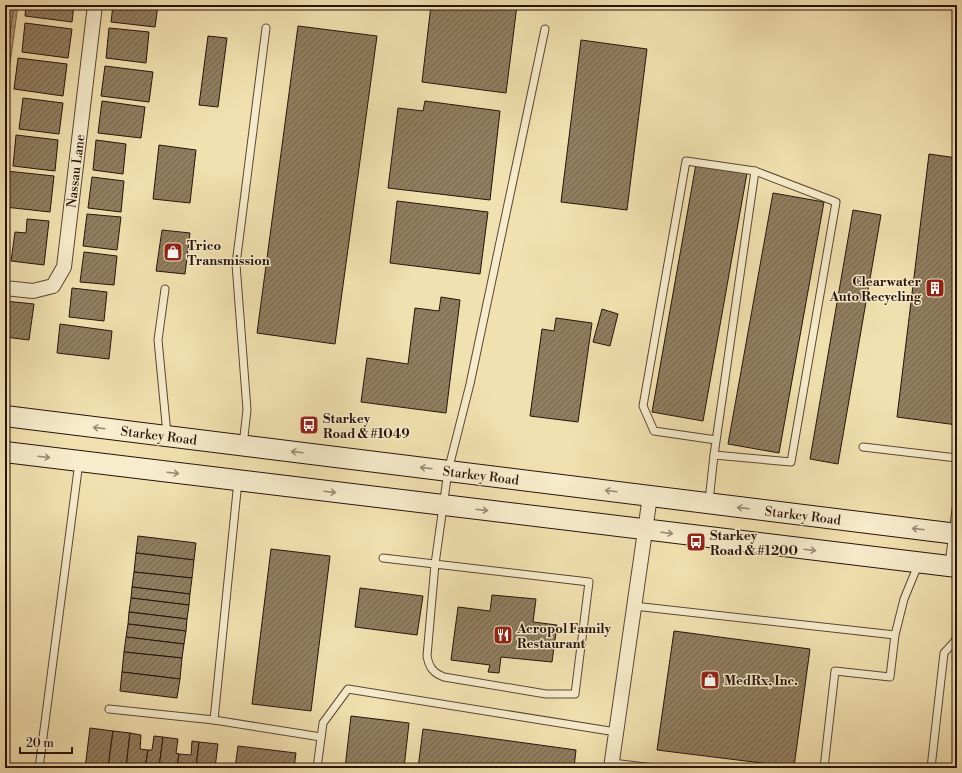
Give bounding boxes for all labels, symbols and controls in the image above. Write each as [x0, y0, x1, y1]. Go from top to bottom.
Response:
street label: Nassau Lane [64, 133, 88, 209]
place label: Trico Transmission [187, 238, 270, 269]
shop icon: Trico Transmission [162, 241, 184, 263]
place label: Clearwater Auto Recycling [829, 274, 922, 305]
building icon: Clearwater Auto Recycling [924, 277, 946, 299]
place label: Starkey Road & #1049 [323, 411, 410, 442]
bus stop icon: Starkey Road & #1049 [298, 414, 320, 436]
street label: Starkey Road [120, 423, 198, 449]
one-way arrow [93, 424, 106, 432]
one-way arrow [291, 448, 304, 456]
one-way arrow [37, 453, 50, 461]
street label: Starkey Road [442, 463, 520, 489]
one-way arrow [420, 464, 433, 472]
one-way arrow [166, 469, 179, 477]
one-way arrow [605, 487, 618, 495]
one-way arrow [323, 488, 336, 496]
street label: Starkey Road [764, 503, 842, 529]
one-way arrow [736, 504, 749, 511]
one-way arrow [475, 506, 488, 514]
one-way arrow [912, 525, 925, 533]
place label: Starkey Road & #1200 [710, 528, 798, 559]
one-way arrow [660, 529, 673, 536]
bus stop icon: Starkey Road & #1200 [685, 531, 707, 553]
one-way arrow [803, 546, 816, 553]
place label: Acropol Family Restaurant [516, 621, 612, 652]
restaurant icon: Acropol Family Restaurant [492, 624, 514, 646]
shop icon: MedRx, Inc. [699, 669, 721, 691]
place label: MedRx, Inc. [724, 673, 798, 689]
scale bar [20, 729, 72, 755]
text: 20 m [26, 736, 54, 751]

